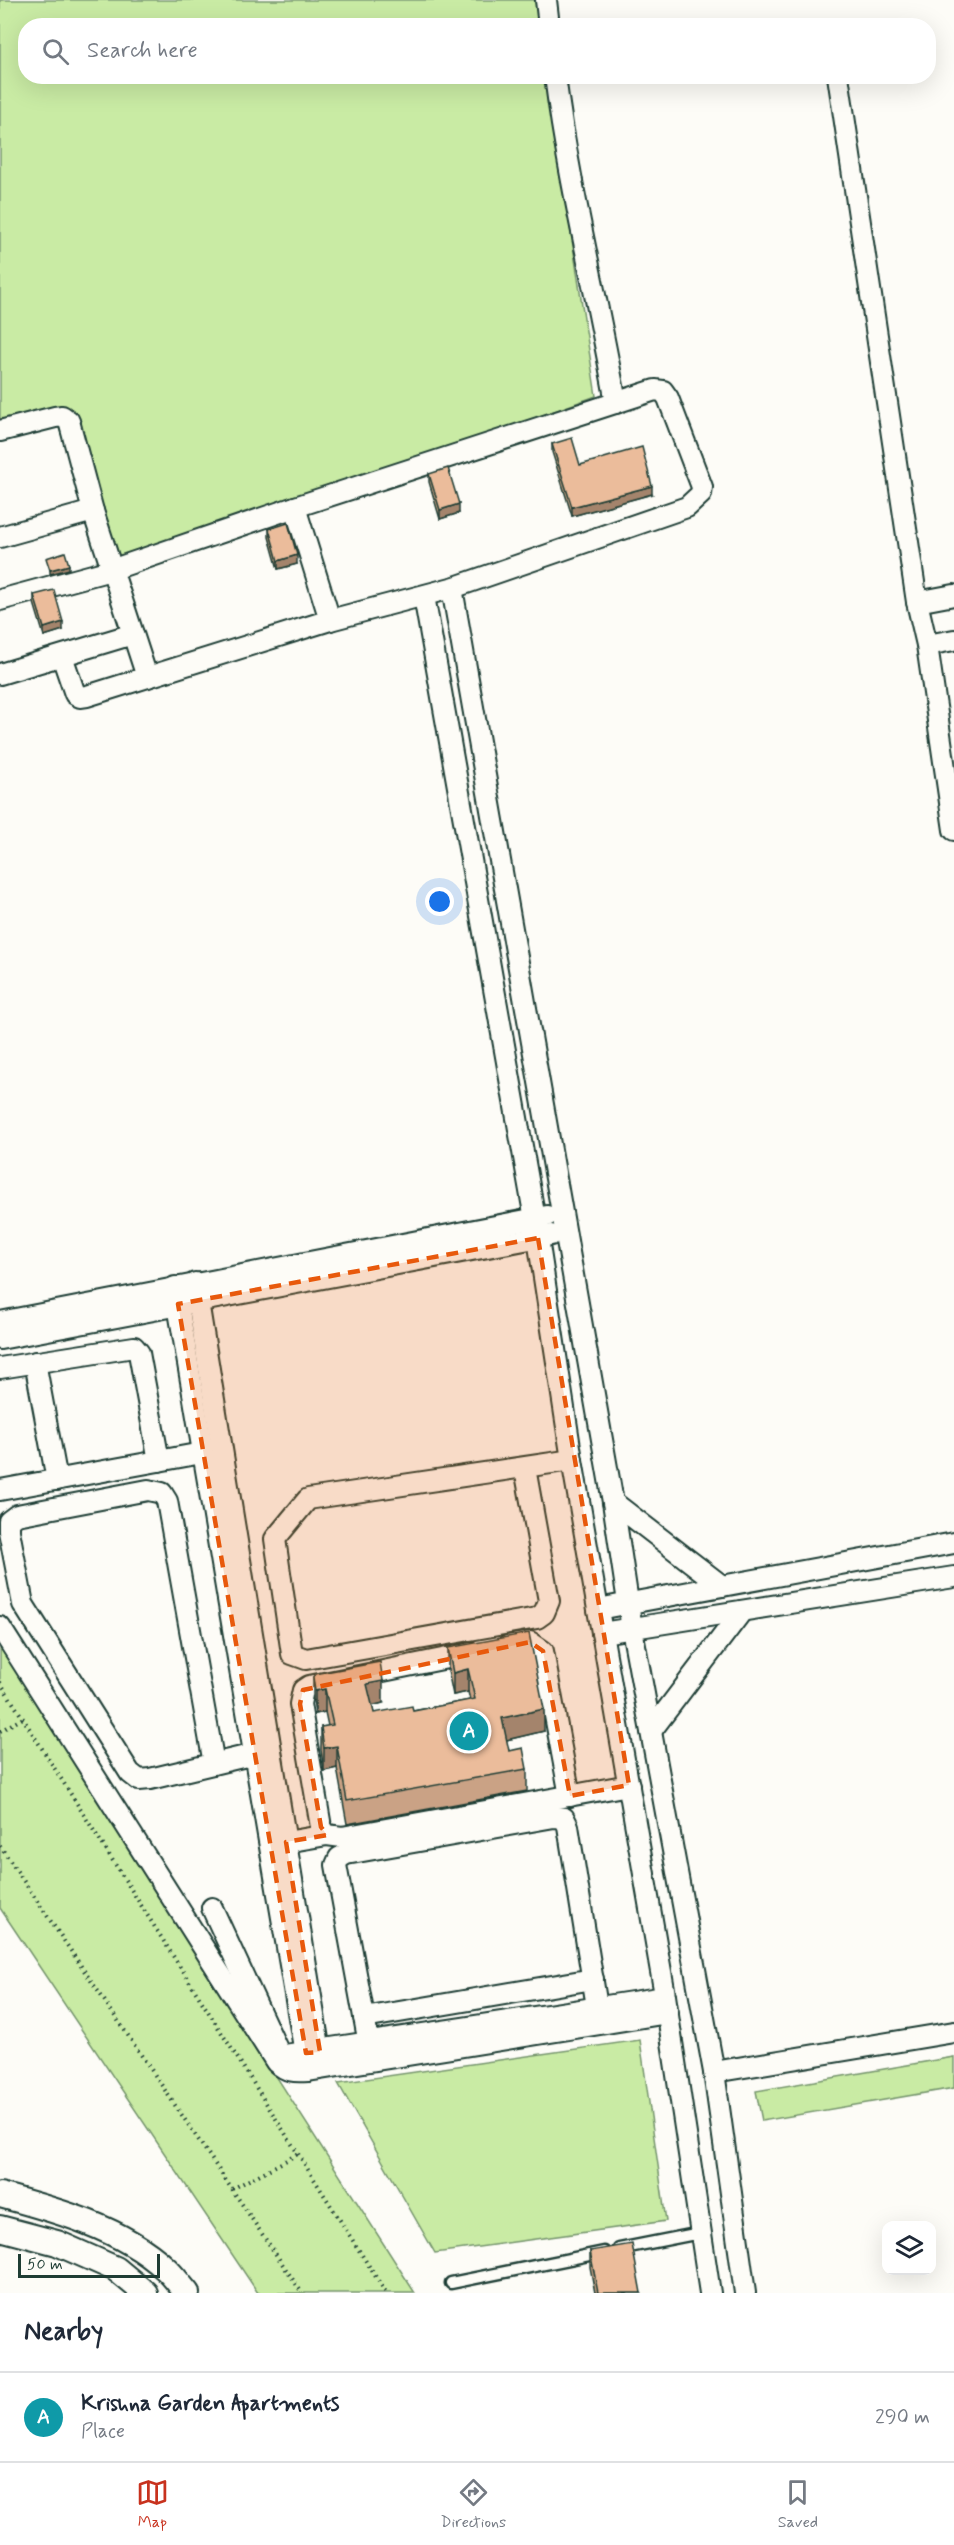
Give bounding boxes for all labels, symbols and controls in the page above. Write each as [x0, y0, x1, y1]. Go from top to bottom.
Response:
search box [18, 18, 936, 84]
icon: search [39, 35, 72, 68]
text: Search here [87, 37, 198, 65]
your location [425, 887, 454, 916]
pin: A [450, 1708, 488, 1754]
map controls [882, 2221, 936, 2275]
button: layers [882, 2221, 936, 2275]
scale bar [18, 2251, 160, 2278]
text: 50 m [27, 2254, 63, 2275]
text: Nearby [24, 2315, 103, 2349]
text: Krishna Garden Apartments [81, 2390, 339, 2418]
text: A [37, 2404, 50, 2431]
text: 290 m [875, 2404, 930, 2431]
text: Place [81, 2418, 125, 2445]
tab: Map [136, 2476, 169, 2533]
tab: Directions [440, 2476, 506, 2533]
tab: Saved [778, 2476, 818, 2533]

